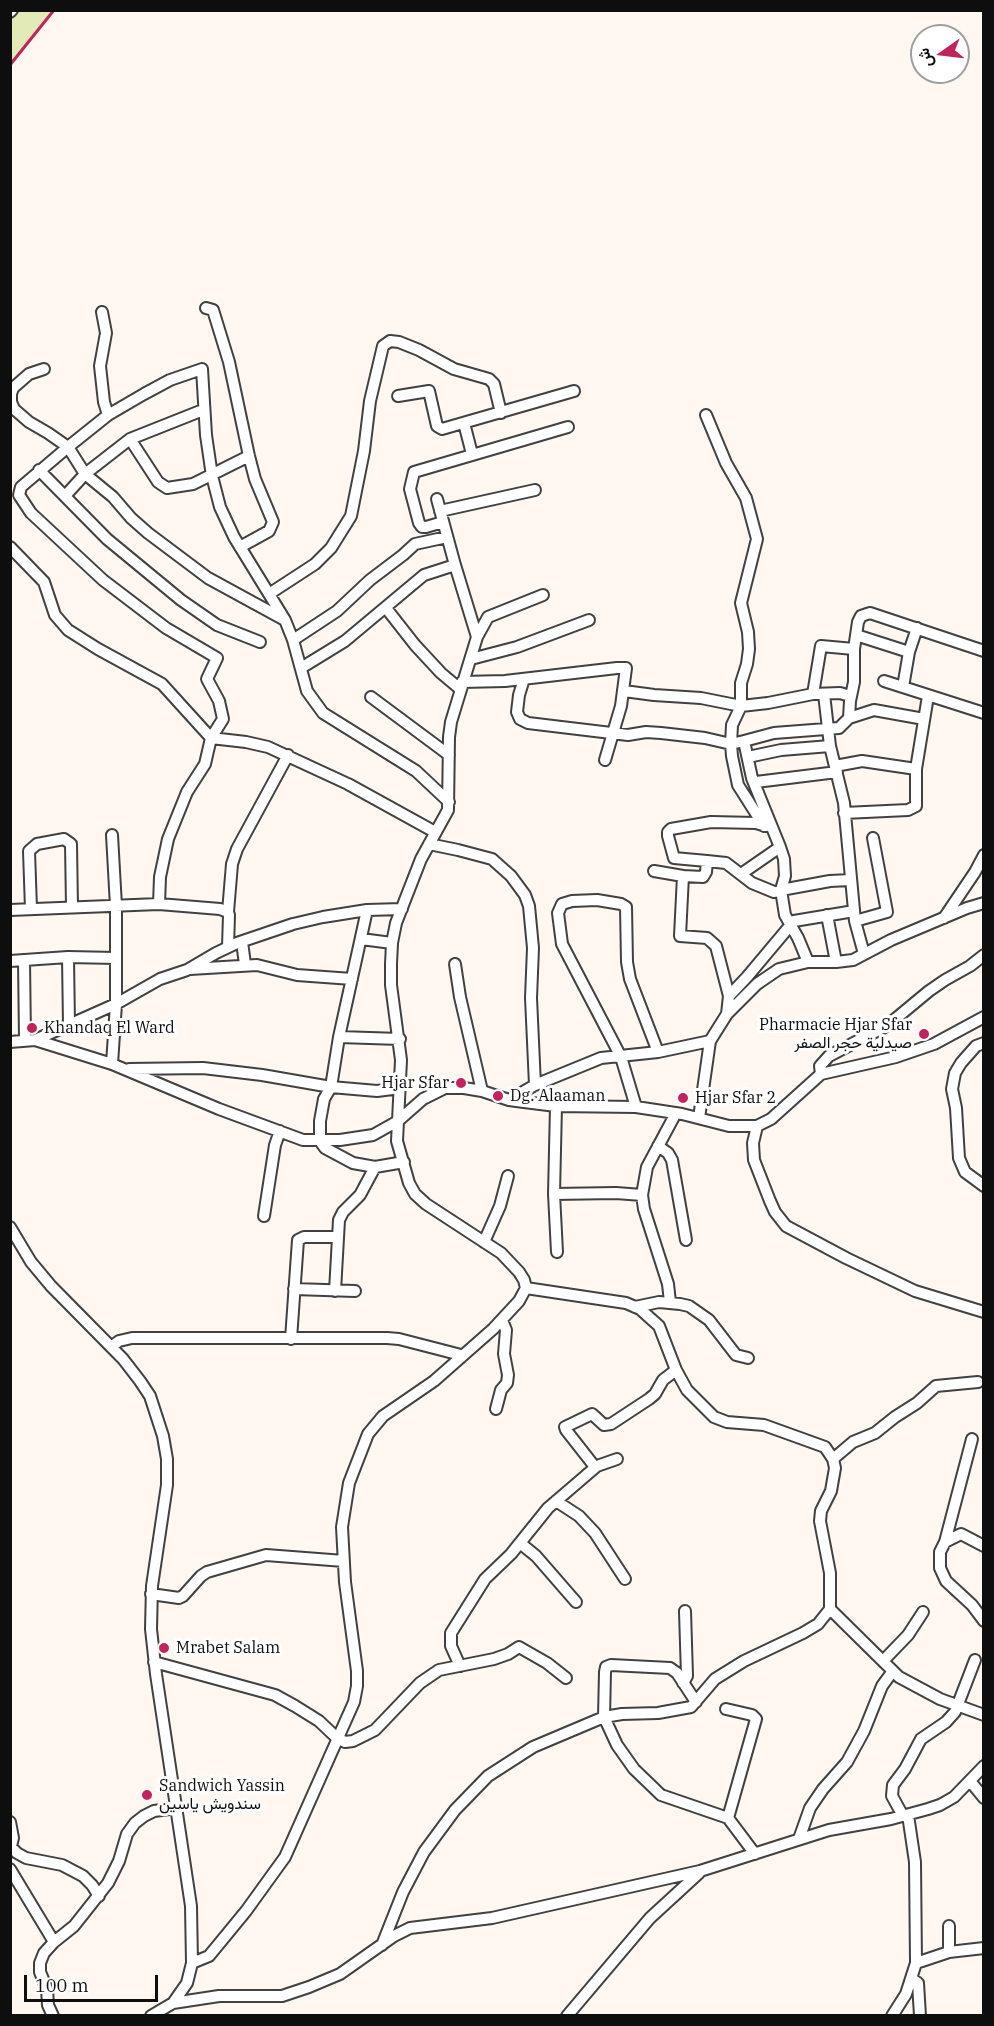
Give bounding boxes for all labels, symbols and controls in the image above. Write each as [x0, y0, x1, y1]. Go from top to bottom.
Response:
north arrow [910, 24, 970, 84]
text: ش [912, 46, 937, 70]
place label: Pharmacie Hjar Sfar صيدلية حجر الصفر [759, 1015, 912, 1053]
place label: Khandaq El Ward [44, 1018, 175, 1038]
marker: Khandaq El Ward [25, 1021, 39, 1035]
marker: Pharmacie Hjar Sfar صيدلية حجر الصفر [917, 1027, 931, 1041]
place label: Hjar Sfar [381, 1073, 449, 1093]
marker: Hjar Sfar [454, 1076, 468, 1090]
place label: Dg. Alaaman [510, 1086, 606, 1106]
place label: Hjar Sfar 2 [695, 1088, 776, 1108]
marker: Dg. Alaaman [491, 1089, 505, 1103]
marker: Hjar Sfar 2 [676, 1091, 690, 1105]
place label: Mrabet Salam [176, 1638, 280, 1658]
marker: Mrabet Salam [157, 1641, 171, 1655]
place label: Sandwich Yassin سندويش ياسين [159, 1776, 285, 1814]
marker: Sandwich Yassin سندويش ياسين [140, 1788, 154, 1802]
scale bar [27, 1963, 160, 2001]
text: 100 m [35, 1974, 89, 1997]

